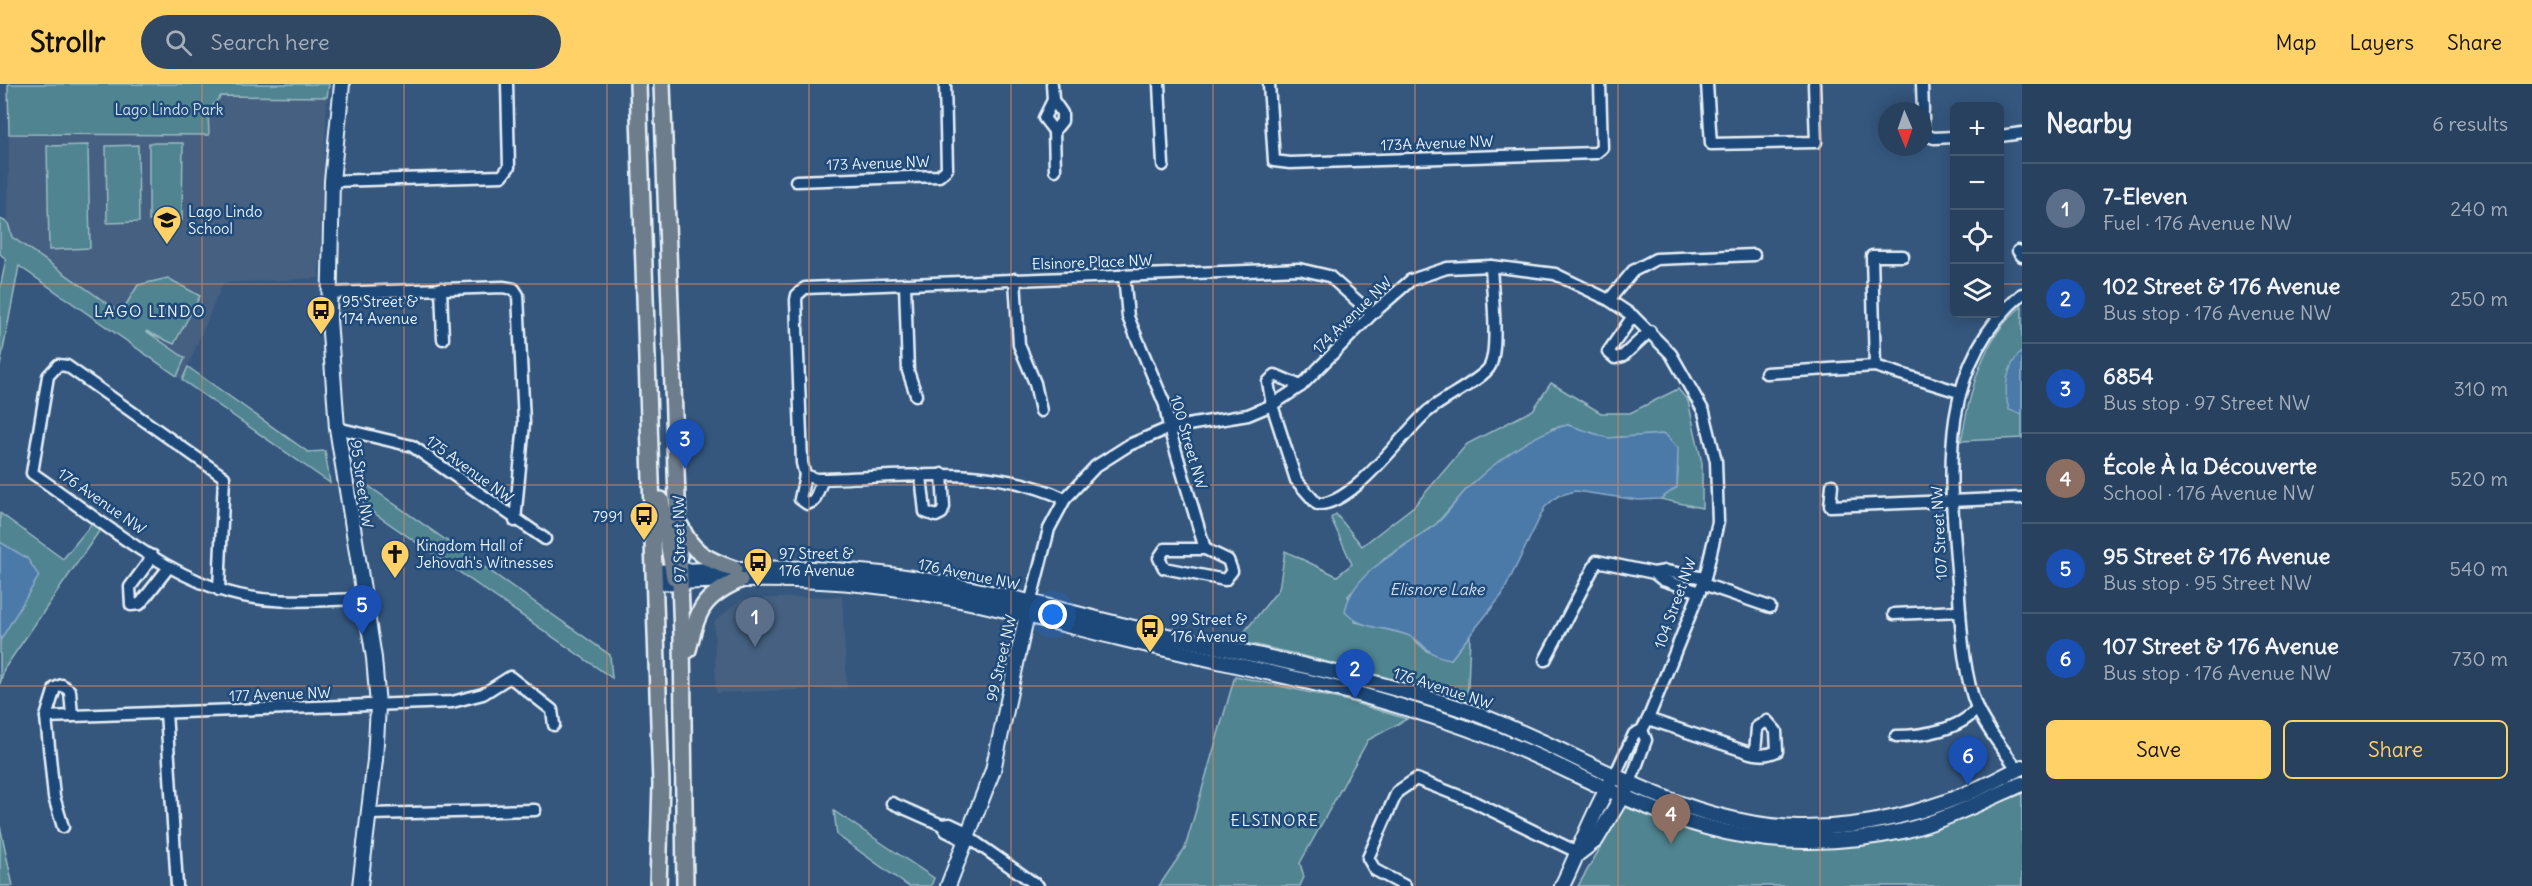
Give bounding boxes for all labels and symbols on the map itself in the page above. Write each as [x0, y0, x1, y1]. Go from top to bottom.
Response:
park label: Lago Lindo Park [115, 100, 224, 119]
north arrow [1878, 102, 1932, 156]
street label: 173A Avenue NW [1380, 132, 1494, 154]
street label: 173 Avenue NW [826, 152, 930, 174]
place label: Lago Lindo School [188, 202, 262, 238]
school or university icon: Lago Lindo School [151, 204, 183, 246]
street label: Elsinore Place NW [1031, 250, 1153, 274]
street label: 174 Avenue NW [1308, 272, 1396, 358]
place label: 95 Street & 174 Avenue [342, 292, 418, 328]
bus stop icon: 95 Street & 174 Avenue [305, 294, 337, 336]
district label: LAGO LINDO [94, 301, 206, 321]
street label: 100 Street NW [1167, 393, 1212, 492]
pin: 3 [666, 420, 704, 469]
street label: 175 Avenue NW [423, 431, 518, 507]
street label: 95 Street NW [346, 439, 378, 529]
street label: 176 Avenue NW [54, 464, 150, 539]
street label: 107 Street NW [1927, 485, 1951, 581]
street label: 97 Street NW [669, 495, 689, 583]
bus stop icon: 7991 [628, 500, 660, 542]
place label: 7991 [592, 507, 623, 526]
place label: Kingdom Hall of Jehovah's Witnesses [416, 536, 554, 572]
church icon: Kingdom Hall of Jehovah's Witnesses [379, 538, 411, 580]
place label: 97 Street & 176 Avenue [779, 544, 855, 580]
bus stop icon: 97 Street & 176 Avenue [742, 546, 774, 588]
street label: 176 Avenue NW [917, 554, 1022, 594]
street label: 104 Street NW [1650, 554, 1700, 651]
water label: Elisnore Lake [1390, 579, 1486, 599]
pin: 5 [342, 586, 382, 635]
pin: 1 [736, 598, 774, 647]
your location [1038, 600, 1067, 629]
place label: 99 Street & 176 Avenue [1171, 610, 1247, 646]
street label: 99 Street NW [982, 612, 1020, 703]
bus stop icon: 99 Street & 176 Avenue [1134, 612, 1166, 654]
pin: 2 [1336, 650, 1374, 699]
street label: 176 Avenue NW [1391, 663, 1495, 713]
street label: 177 Avenue NW [229, 683, 332, 705]
pin: 6 [1948, 736, 1988, 786]
pin: 4 [1652, 794, 1690, 844]
district label: ELSINORE [1230, 810, 1320, 830]

